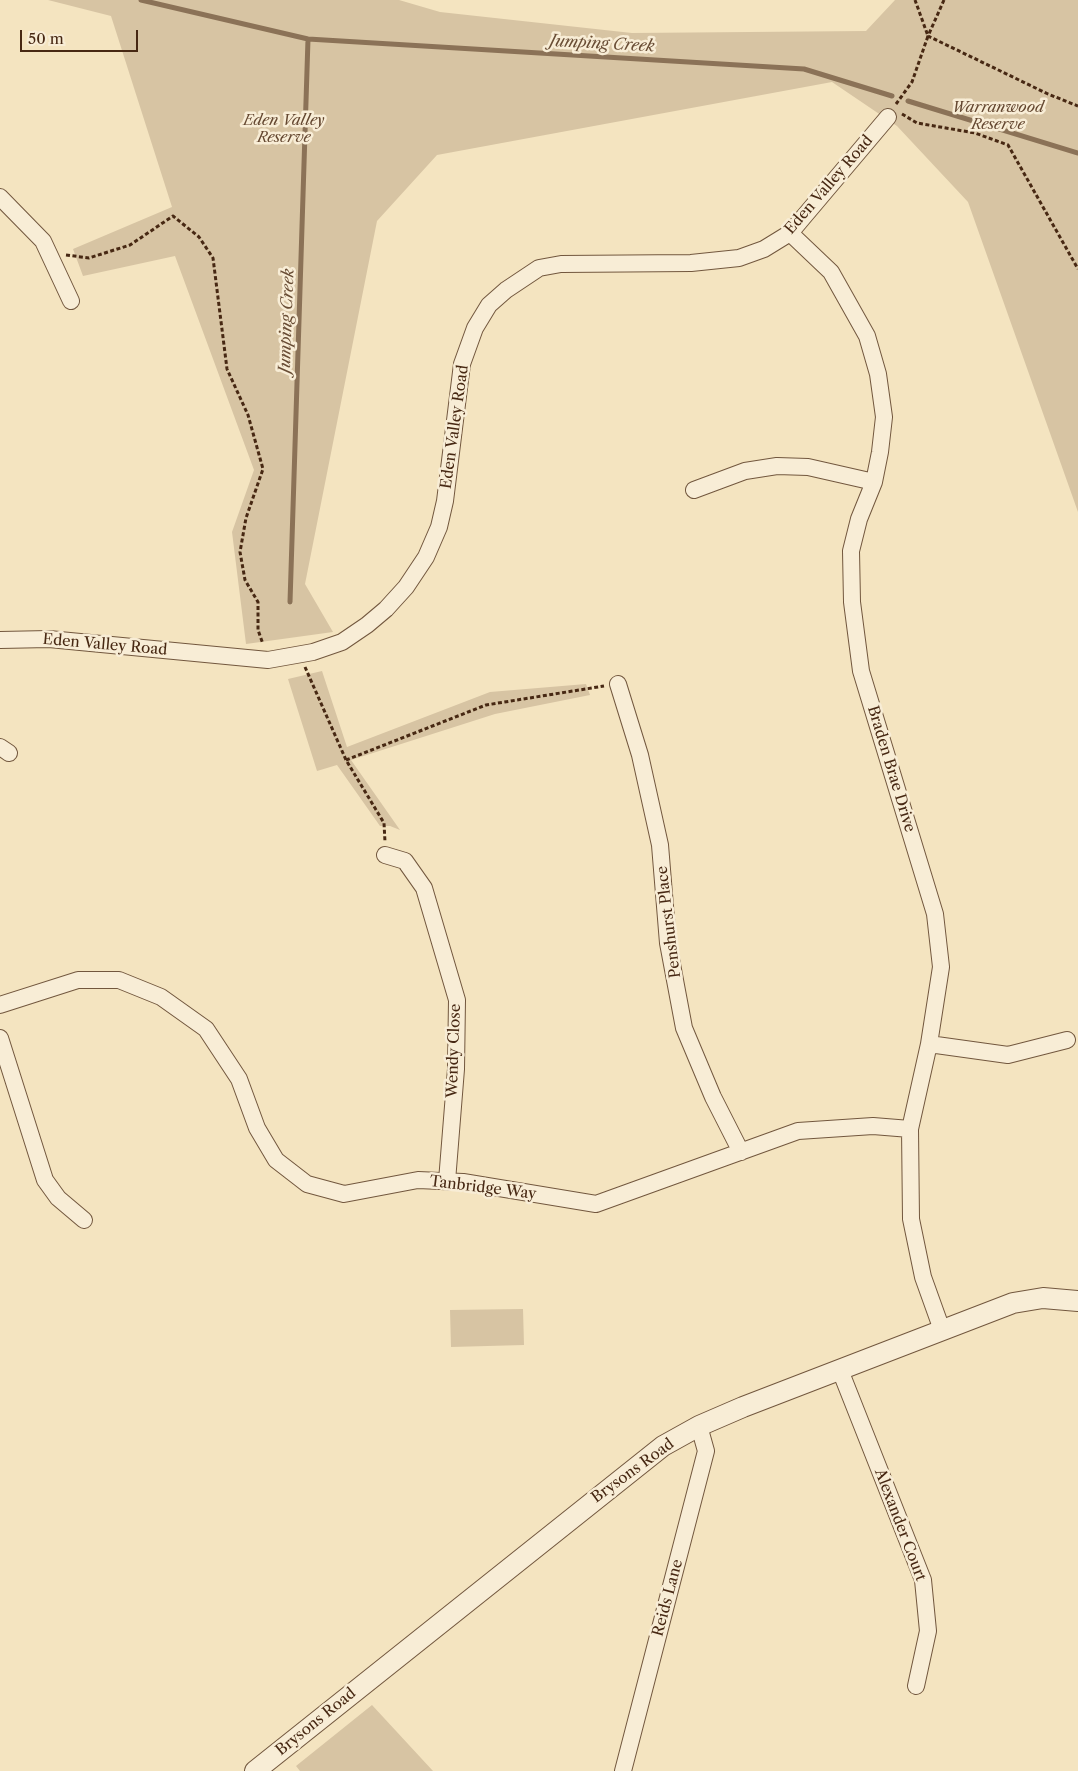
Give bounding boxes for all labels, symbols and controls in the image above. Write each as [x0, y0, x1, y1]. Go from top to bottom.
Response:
scale bar [22, 20, 140, 52]
text: 50 m [28, 29, 64, 48]
water label: Jumping Creek [549, 32, 655, 56]
park label: Warranwood Reserve [952, 99, 1044, 134]
park label: Eden Valley Reserve [243, 112, 325, 147]
street label: Eden Valley Road [781, 132, 877, 238]
water label: Jumping Creek [276, 268, 298, 374]
street label: Eden Valley Road [437, 364, 473, 490]
street label: Eden Valley Road [42, 631, 168, 659]
street label: Braden Brae Drive [863, 704, 919, 834]
street label: Penshurst Place [653, 865, 685, 979]
street label: Wendy Close [443, 1003, 465, 1099]
street label: Tanbridge Way [429, 1173, 537, 1203]
street label: Brysons Road [588, 1435, 678, 1507]
street label: Alexander Court [870, 1466, 930, 1584]
street label: Reids Lane [649, 1557, 687, 1639]
street label: Brysons Road [272, 1684, 360, 1760]

